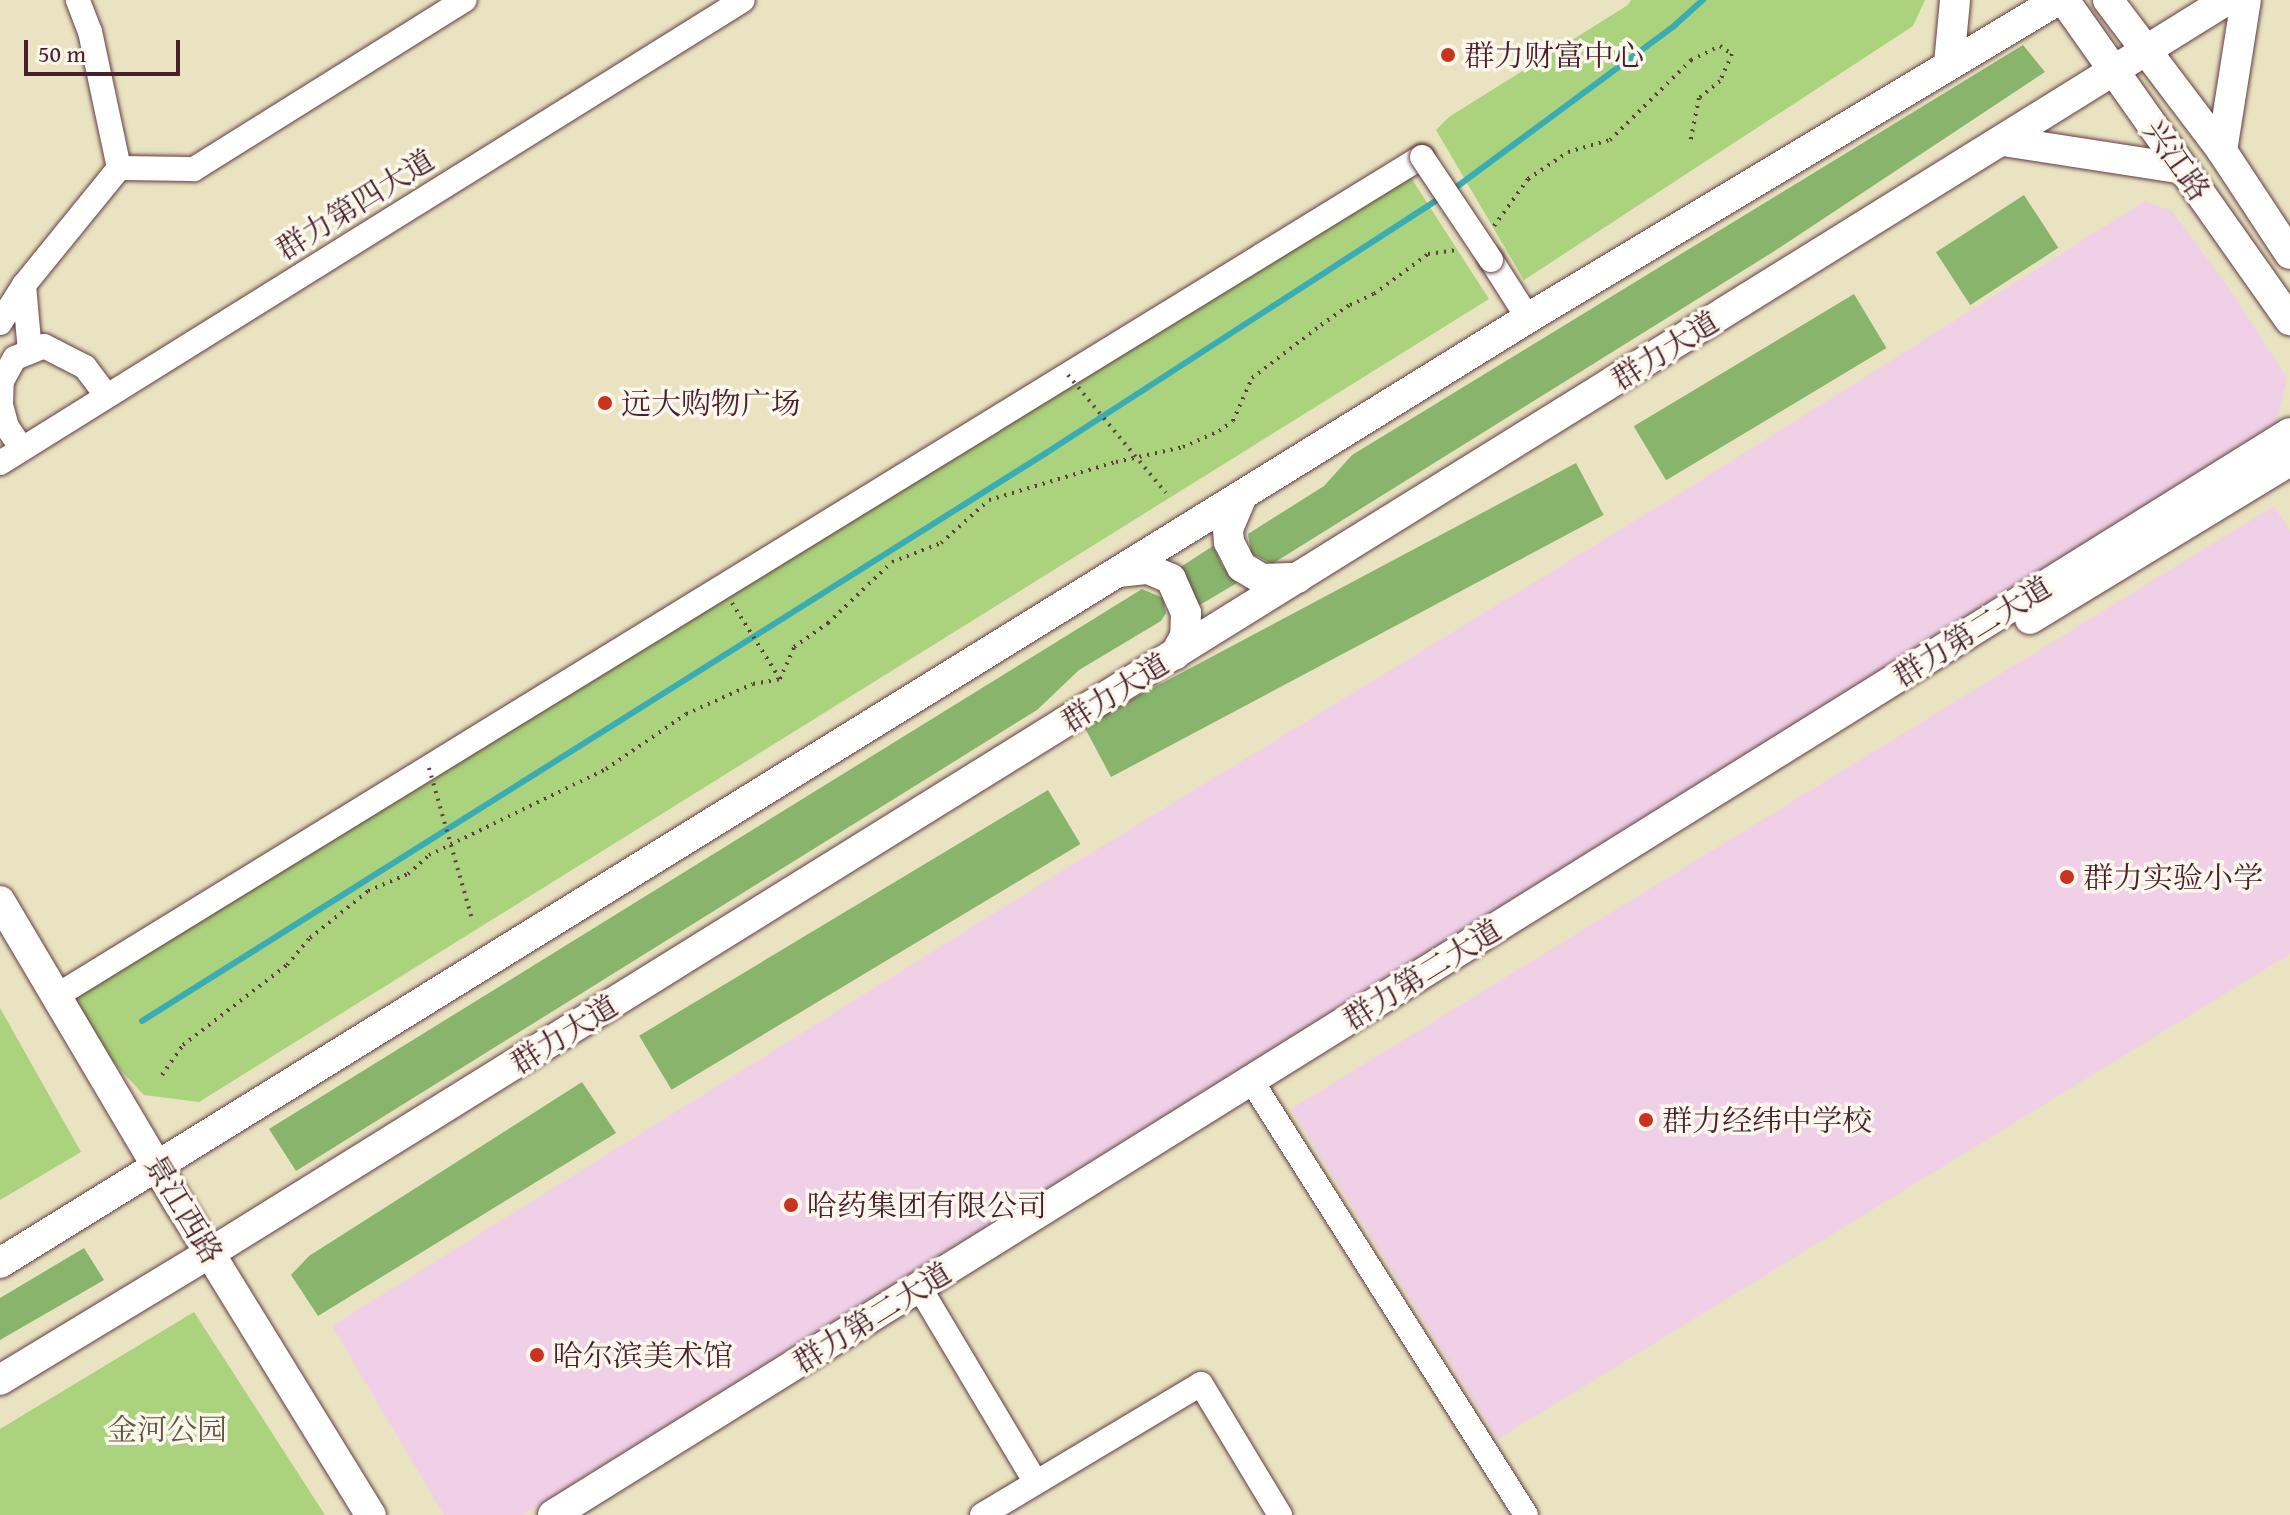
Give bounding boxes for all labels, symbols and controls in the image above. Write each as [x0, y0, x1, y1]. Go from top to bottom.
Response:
scale bar [28, 24, 184, 74]
text: 50 m [38, 36, 86, 71]
place label: 群力财富中心 [1464, 37, 1644, 73]
marker: 群力财富中心 [1439, 46, 1457, 64]
street label: 兴江路 [2136, 113, 2218, 207]
street label: 群力第四大道 [269, 141, 441, 267]
street label: 群力大道 [1605, 303, 1725, 397]
place label: 远大购物广场 [621, 385, 801, 421]
marker: 远大购物广场 [596, 394, 614, 412]
street label: 群力第二大道 [1886, 568, 2058, 694]
street label: 群力大道 [1055, 645, 1175, 739]
place label: 群力实验小学 [2083, 859, 2263, 895]
marker: 群力实验小学 [2058, 868, 2076, 886]
street label: 群力第二大道 [1336, 911, 1508, 1037]
street label: 群力大道 [504, 987, 624, 1081]
place label: 群力经纬中学校 [1662, 1102, 1872, 1138]
marker: 群力经纬中学校 [1637, 1111, 1655, 1129]
street label: 景江西路 [138, 1148, 230, 1270]
place label: 哈药集团有限公司 [807, 1187, 1047, 1223]
marker: 哈药集团有限公司 [782, 1196, 800, 1214]
street label: 群力第二大道 [786, 1254, 958, 1380]
place label: 哈尔滨美术馆 [553, 1337, 733, 1373]
marker: 哈尔滨美术馆 [528, 1346, 546, 1364]
park label: 金河公园 [107, 1411, 227, 1447]

